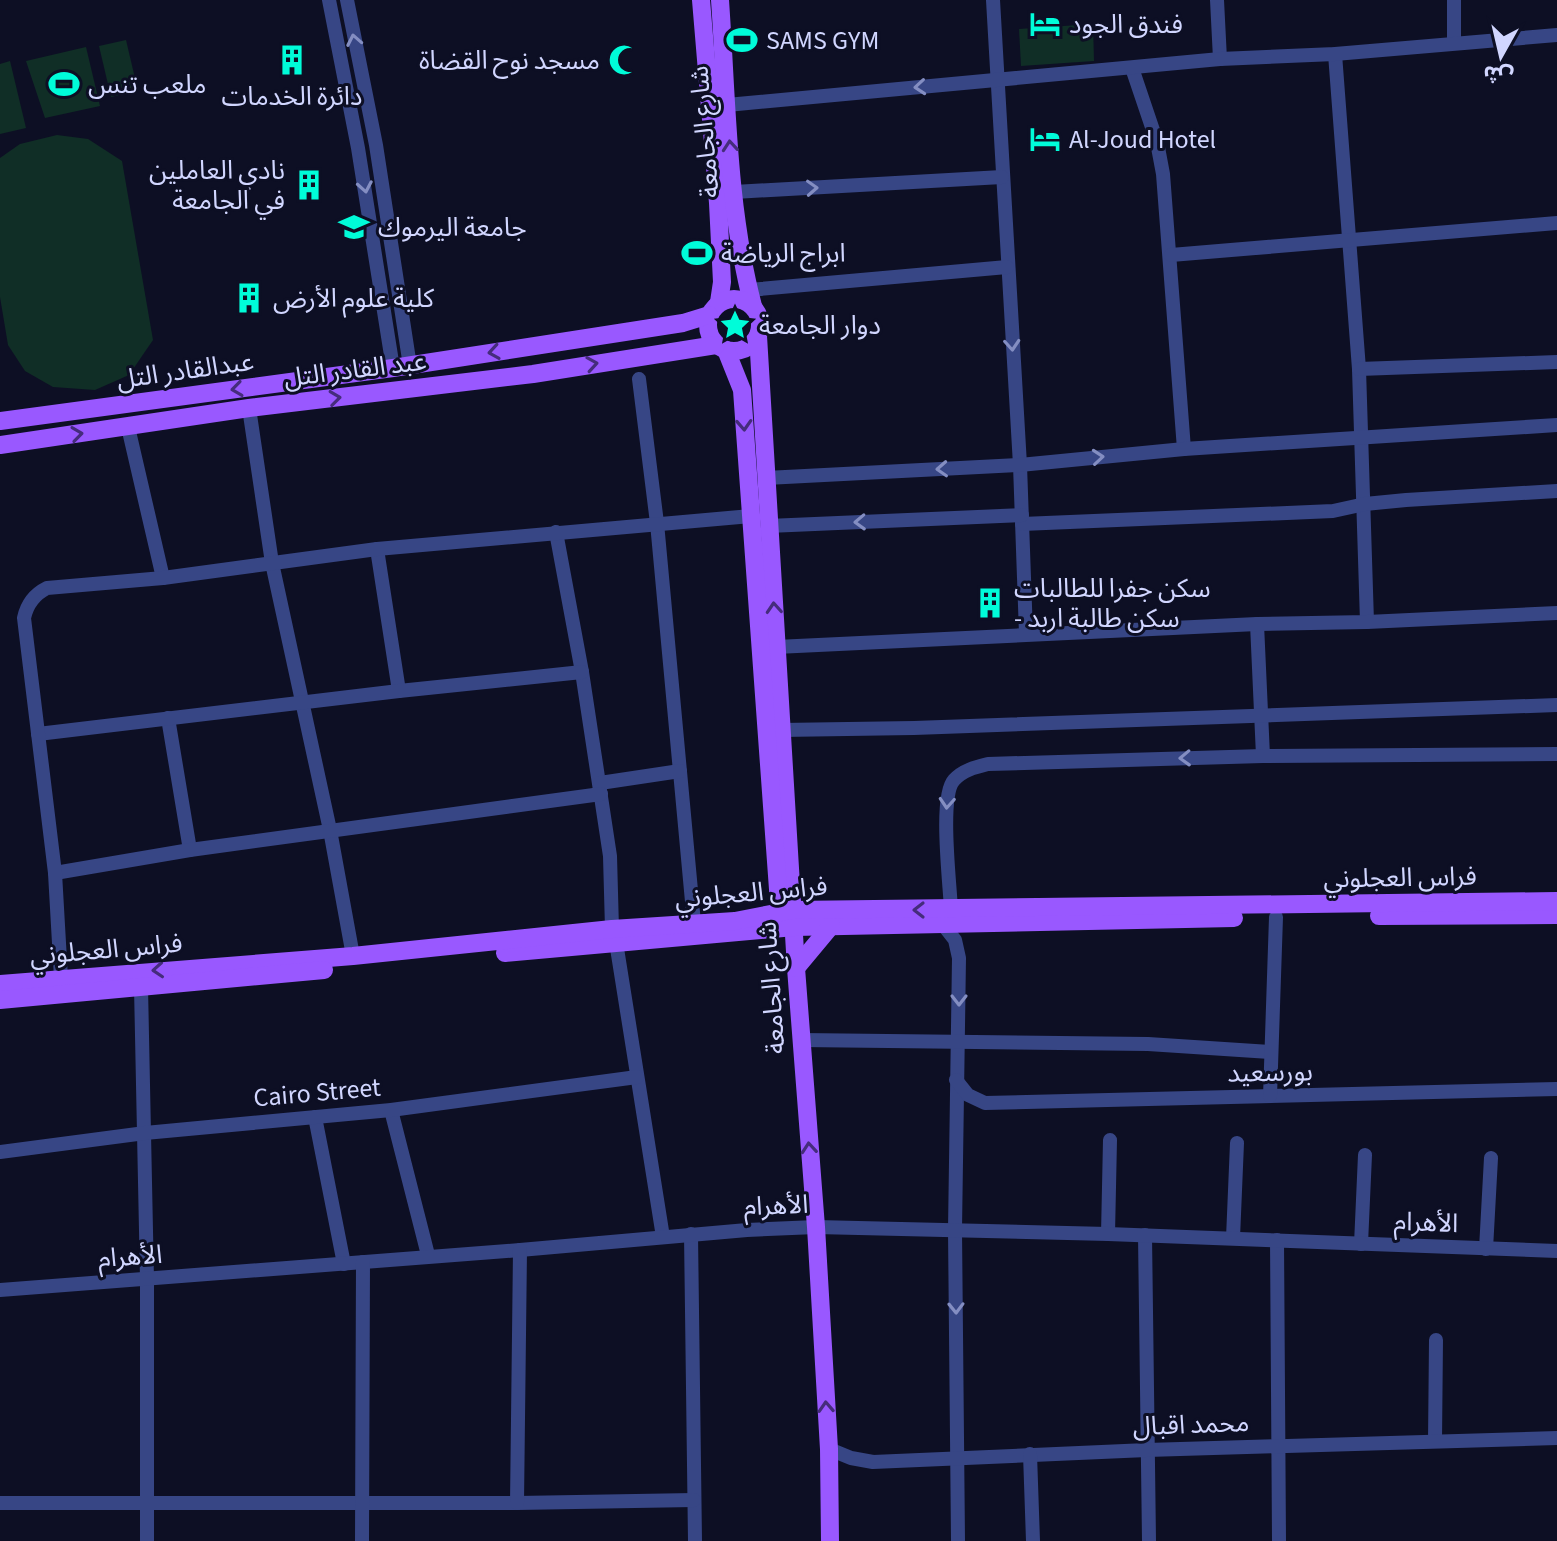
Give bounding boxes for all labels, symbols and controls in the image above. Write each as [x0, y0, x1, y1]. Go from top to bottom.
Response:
place label: فندق الجود [1069, 6, 1183, 43]
hotel icon: فندق الجود [1028, 7, 1062, 41]
north arrow [1461, 16, 1541, 96]
place label: SAMS GYM [766, 22, 879, 59]
sports icon: SAMS GYM [725, 23, 759, 57]
one-way arrow [347, 34, 364, 47]
place label: مسجد نوح القضاة [419, 42, 600, 79]
building icon: دائرة الخدمات [275, 43, 309, 77]
mosque icon: مسجد نوح القضاة [607, 43, 641, 77]
text: ش [1481, 57, 1516, 93]
street label: شارع الجامعة [680, 64, 729, 200]
place label: ملعب تنس [88, 66, 206, 103]
sports icon: ملعب تنس [47, 67, 81, 101]
place label: دائرة الخدمات [222, 78, 362, 115]
one-way arrow [913, 78, 926, 95]
place label: Al-Joud Hotel [1069, 121, 1216, 158]
hotel icon: Al-Joud Hotel [1028, 122, 1062, 156]
one-way arrow [722, 139, 739, 152]
place label: نادي العاملين في الجامعة [149, 152, 285, 220]
building icon: نادي العاملين في الجامعة [292, 168, 326, 202]
one-way arrow [355, 180, 372, 193]
one-way arrow [806, 180, 819, 197]
place label: جامعة اليرموك [378, 209, 527, 246]
school or university icon: جامعة اليرموك [337, 210, 371, 244]
place label: ابراج الرياضة [721, 235, 846, 272]
sports icon: ابراج الرياضة [680, 236, 714, 270]
place label: كلية علوم الأرض [273, 280, 434, 318]
building icon: كلية علوم الأرض [232, 281, 266, 315]
place label: دوار الجامعة [759, 307, 881, 344]
place icon: دوار الجامعة [718, 308, 752, 342]
one-way arrow [1004, 339, 1021, 352]
street label: عبد القادر التل [282, 342, 428, 397]
street label: عبدالقادر التل [114, 343, 256, 398]
one-way arrow [487, 343, 501, 360]
one-way arrow [586, 356, 599, 373]
one-way arrow [230, 381, 243, 398]
one-way arrow [328, 390, 342, 407]
one-way arrow [735, 419, 752, 432]
one-way arrow [71, 426, 84, 443]
one-way arrow [1092, 449, 1105, 466]
one-way arrow [935, 460, 948, 477]
one-way arrow [853, 514, 866, 531]
place label: سكن جفرا للطالبات - سكن طالبة اربد [1014, 570, 1211, 637]
building icon: سكن جفرا للطالبات - سكن طالبة اربد [973, 586, 1007, 620]
one-way arrow [766, 601, 783, 614]
one-way arrow [1178, 750, 1191, 767]
one-way arrow [939, 796, 956, 809]
street label: فراس العجلوني [1323, 858, 1477, 898]
street label: فراس العجلوني [673, 867, 829, 919]
one-way arrow [912, 901, 925, 919]
street label: شارع الجامعة [748, 920, 795, 1055]
street label: فراس العجلوني [28, 924, 184, 976]
one-way arrow [151, 961, 164, 978]
one-way arrow [950, 994, 968, 1007]
street label: بورسعيد [1227, 1053, 1313, 1092]
street label: Cairo Street [252, 1068, 382, 1116]
one-way arrow [801, 1141, 818, 1154]
street label: الأهرام [743, 1186, 809, 1226]
street label: الأهرام [1393, 1203, 1459, 1243]
street label: الأهرام [96, 1236, 164, 1278]
one-way arrow [947, 1302, 965, 1315]
one-way arrow [818, 1400, 835, 1413]
street label: محمد اقبال [1132, 1404, 1250, 1445]

